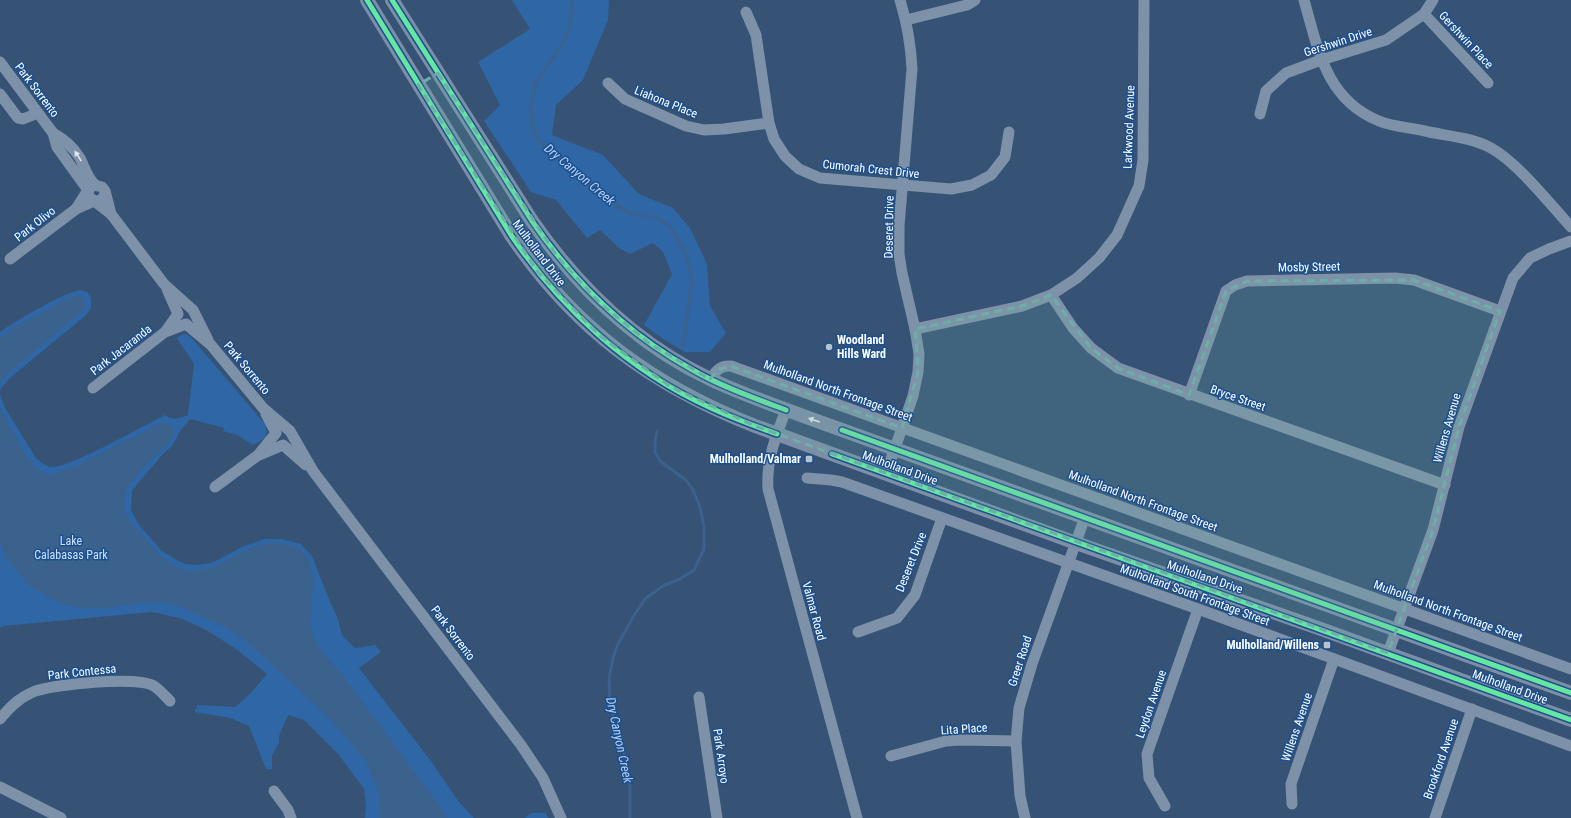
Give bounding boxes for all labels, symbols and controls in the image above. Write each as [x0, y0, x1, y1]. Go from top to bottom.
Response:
street label: Gershwin Place [1436, 9, 1496, 72]
street label: Gershwin Drive [1302, 24, 1374, 60]
street label: Park Sorrento [12, 60, 62, 120]
street label: Liahona Place [632, 83, 700, 121]
street label: Larkwood Avenue [1121, 85, 1137, 169]
water label: Dry Canyon Creek [541, 140, 618, 208]
one-way arrow [74, 150, 81, 162]
street label: Cumorah Crest Drive [822, 157, 920, 181]
street label: Deseret Drive [881, 195, 897, 259]
street label: Park Olivo [12, 204, 58, 244]
street label: Mulholland Drive [510, 217, 569, 289]
street label: Mosby Street [1278, 259, 1341, 275]
street label: Park Jacaranda [88, 322, 155, 378]
place label: Woodland Hills Ward [837, 333, 886, 361]
street label: Park Sorrento [221, 339, 273, 397]
marker: Woodland Hills Ward [824, 342, 834, 352]
street label: Mulholland North Frontage Street [762, 357, 915, 425]
street label: Bryce Street [1209, 382, 1268, 414]
street label: Willens Avenue [1430, 391, 1464, 464]
one-way arrow [807, 417, 819, 423]
street label: Mulholland Drive [860, 448, 940, 488]
place label: Mulholland/Valmar [710, 452, 801, 466]
marker: Mulholland/Valmar [804, 454, 814, 464]
street label: Mulholland North Frontage Street [1067, 467, 1220, 535]
street label: Deseret Drive [893, 530, 929, 594]
park label: Lake Calabasas Park [34, 534, 108, 562]
street label: Mulholland Drive [1165, 557, 1245, 597]
street label: Mulholland South Frontage Street [1118, 561, 1272, 629]
street label: Mulholland North Frontage Street [1372, 577, 1525, 645]
street label: Valmar Road [799, 580, 829, 642]
street label: Park Sorrento [428, 603, 478, 663]
street label: Greer Road [1005, 634, 1035, 688]
place label: Mulholland/Willens [1226, 638, 1320, 652]
marker: Mulholland/Willens [1322, 640, 1332, 650]
street label: Park Contessa [47, 661, 117, 683]
street label: Mulholland Drive [1470, 667, 1550, 707]
street label: Leydon Avenue [1133, 668, 1169, 740]
street label: Willens Avenue [1279, 691, 1315, 763]
water label: Dry Canyon Creek [603, 696, 636, 785]
street label: Brookford Avenue [1421, 717, 1461, 801]
street label: Lita Place [940, 720, 988, 738]
street label: Park Arroyo [710, 728, 732, 784]

